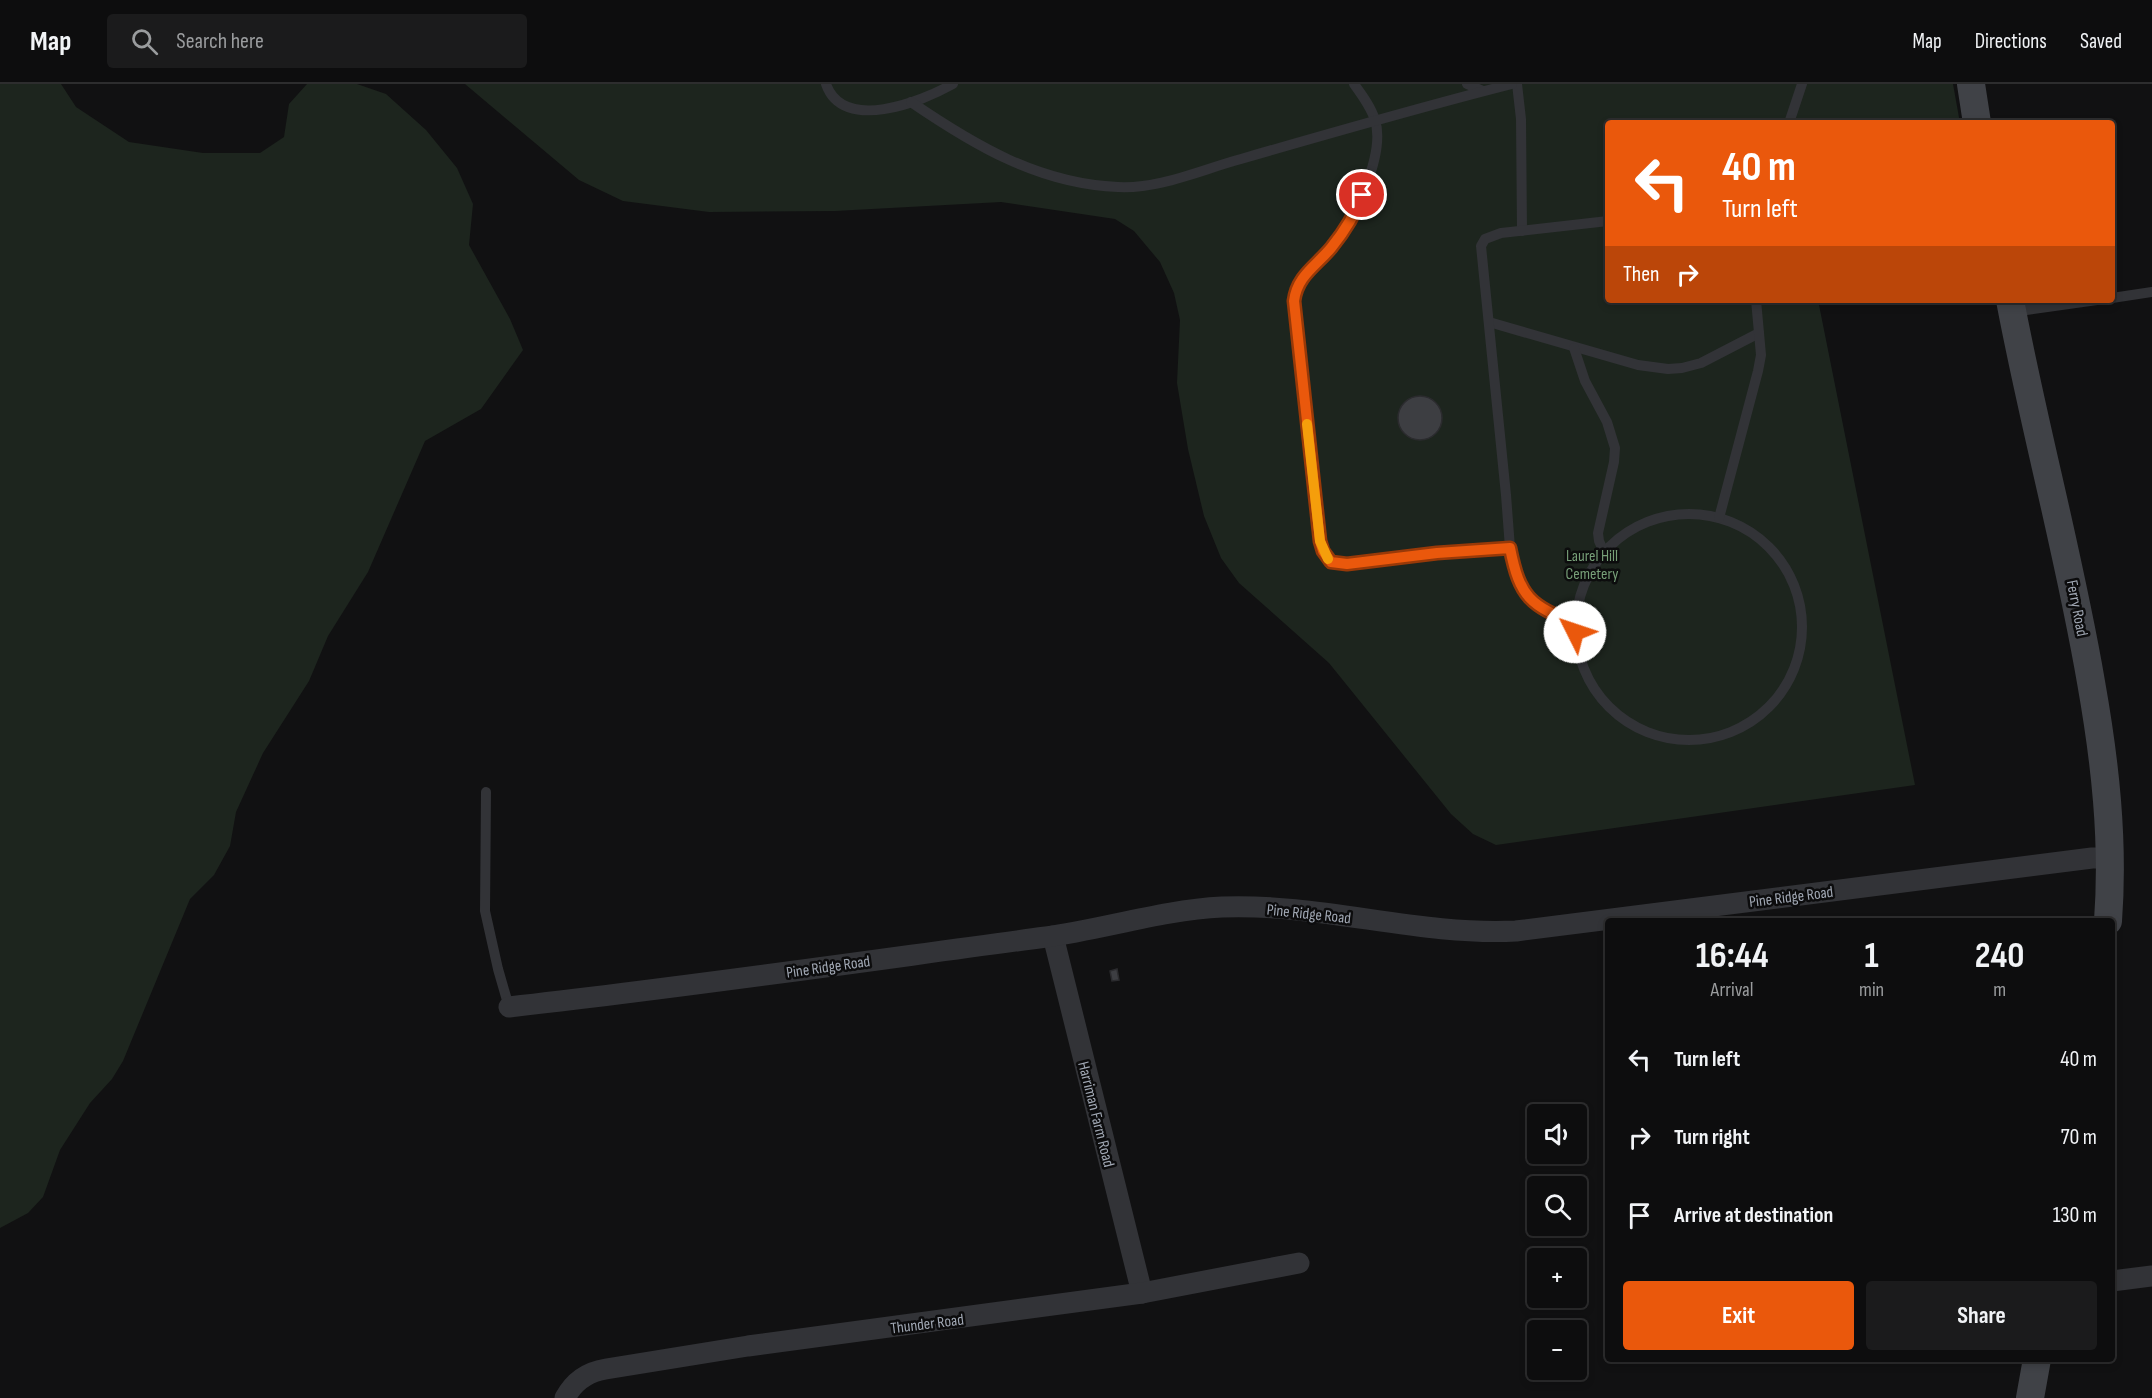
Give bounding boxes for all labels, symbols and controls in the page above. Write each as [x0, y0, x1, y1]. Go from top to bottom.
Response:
search box [107, 14, 527, 68]
text: Map [30, 25, 71, 58]
icon: search [128, 25, 161, 58]
text: Search here [176, 28, 264, 55]
text: Map [1912, 29, 1942, 54]
text: Directions [1975, 29, 2047, 54]
text: Saved [2080, 29, 2122, 54]
text: 40 m [1722, 142, 1796, 193]
icon: left [1623, 144, 1701, 222]
pin [1336, 169, 1387, 220]
icon: arrive [1345, 178, 1378, 211]
text: Turn left [1722, 193, 1798, 225]
icon: right [1671, 258, 1704, 291]
text: Then [1623, 261, 1659, 288]
park label: Laurel Hill Cemetery [1566, 547, 1618, 584]
street label: Ferry Road [2062, 579, 2091, 638]
position arrow [1543, 600, 1607, 664]
street label: Pine Ridge Road [1748, 883, 1834, 912]
street label: Pine Ridge Road [1266, 901, 1352, 928]
text: 16:44 [1696, 935, 1768, 978]
text: 1 [1865, 935, 1879, 978]
text: 240 [1975, 935, 2024, 978]
street label: Pine Ridge Road [785, 952, 871, 983]
text: Arrival [1711, 978, 1754, 1002]
text: min [1859, 978, 1884, 1002]
text: m [1993, 978, 2006, 1002]
icon: left [1623, 1043, 1656, 1076]
text: Turn left [1674, 1046, 1740, 1073]
text: 40 m [2060, 1046, 2097, 1073]
street label: Harriman Farm Road [1073, 1060, 1118, 1169]
map controls [1527, 1104, 1587, 1380]
button: sound [1527, 1104, 1587, 1164]
icon: right [1623, 1121, 1656, 1154]
text: Turn right [1674, 1124, 1750, 1151]
text: 70 m [2061, 1124, 2097, 1151]
button: search [1527, 1176, 1587, 1236]
icon: arrive [1623, 1199, 1656, 1232]
text: Arrive at destination [1674, 1202, 1833, 1229]
text: 130 m [2053, 1202, 2097, 1229]
button: + [1527, 1248, 1587, 1308]
button: Exit [1623, 1281, 1854, 1350]
button: Share [1866, 1281, 2097, 1350]
street label: Thunder Road [889, 1311, 965, 1338]
button: − [1527, 1320, 1587, 1380]

